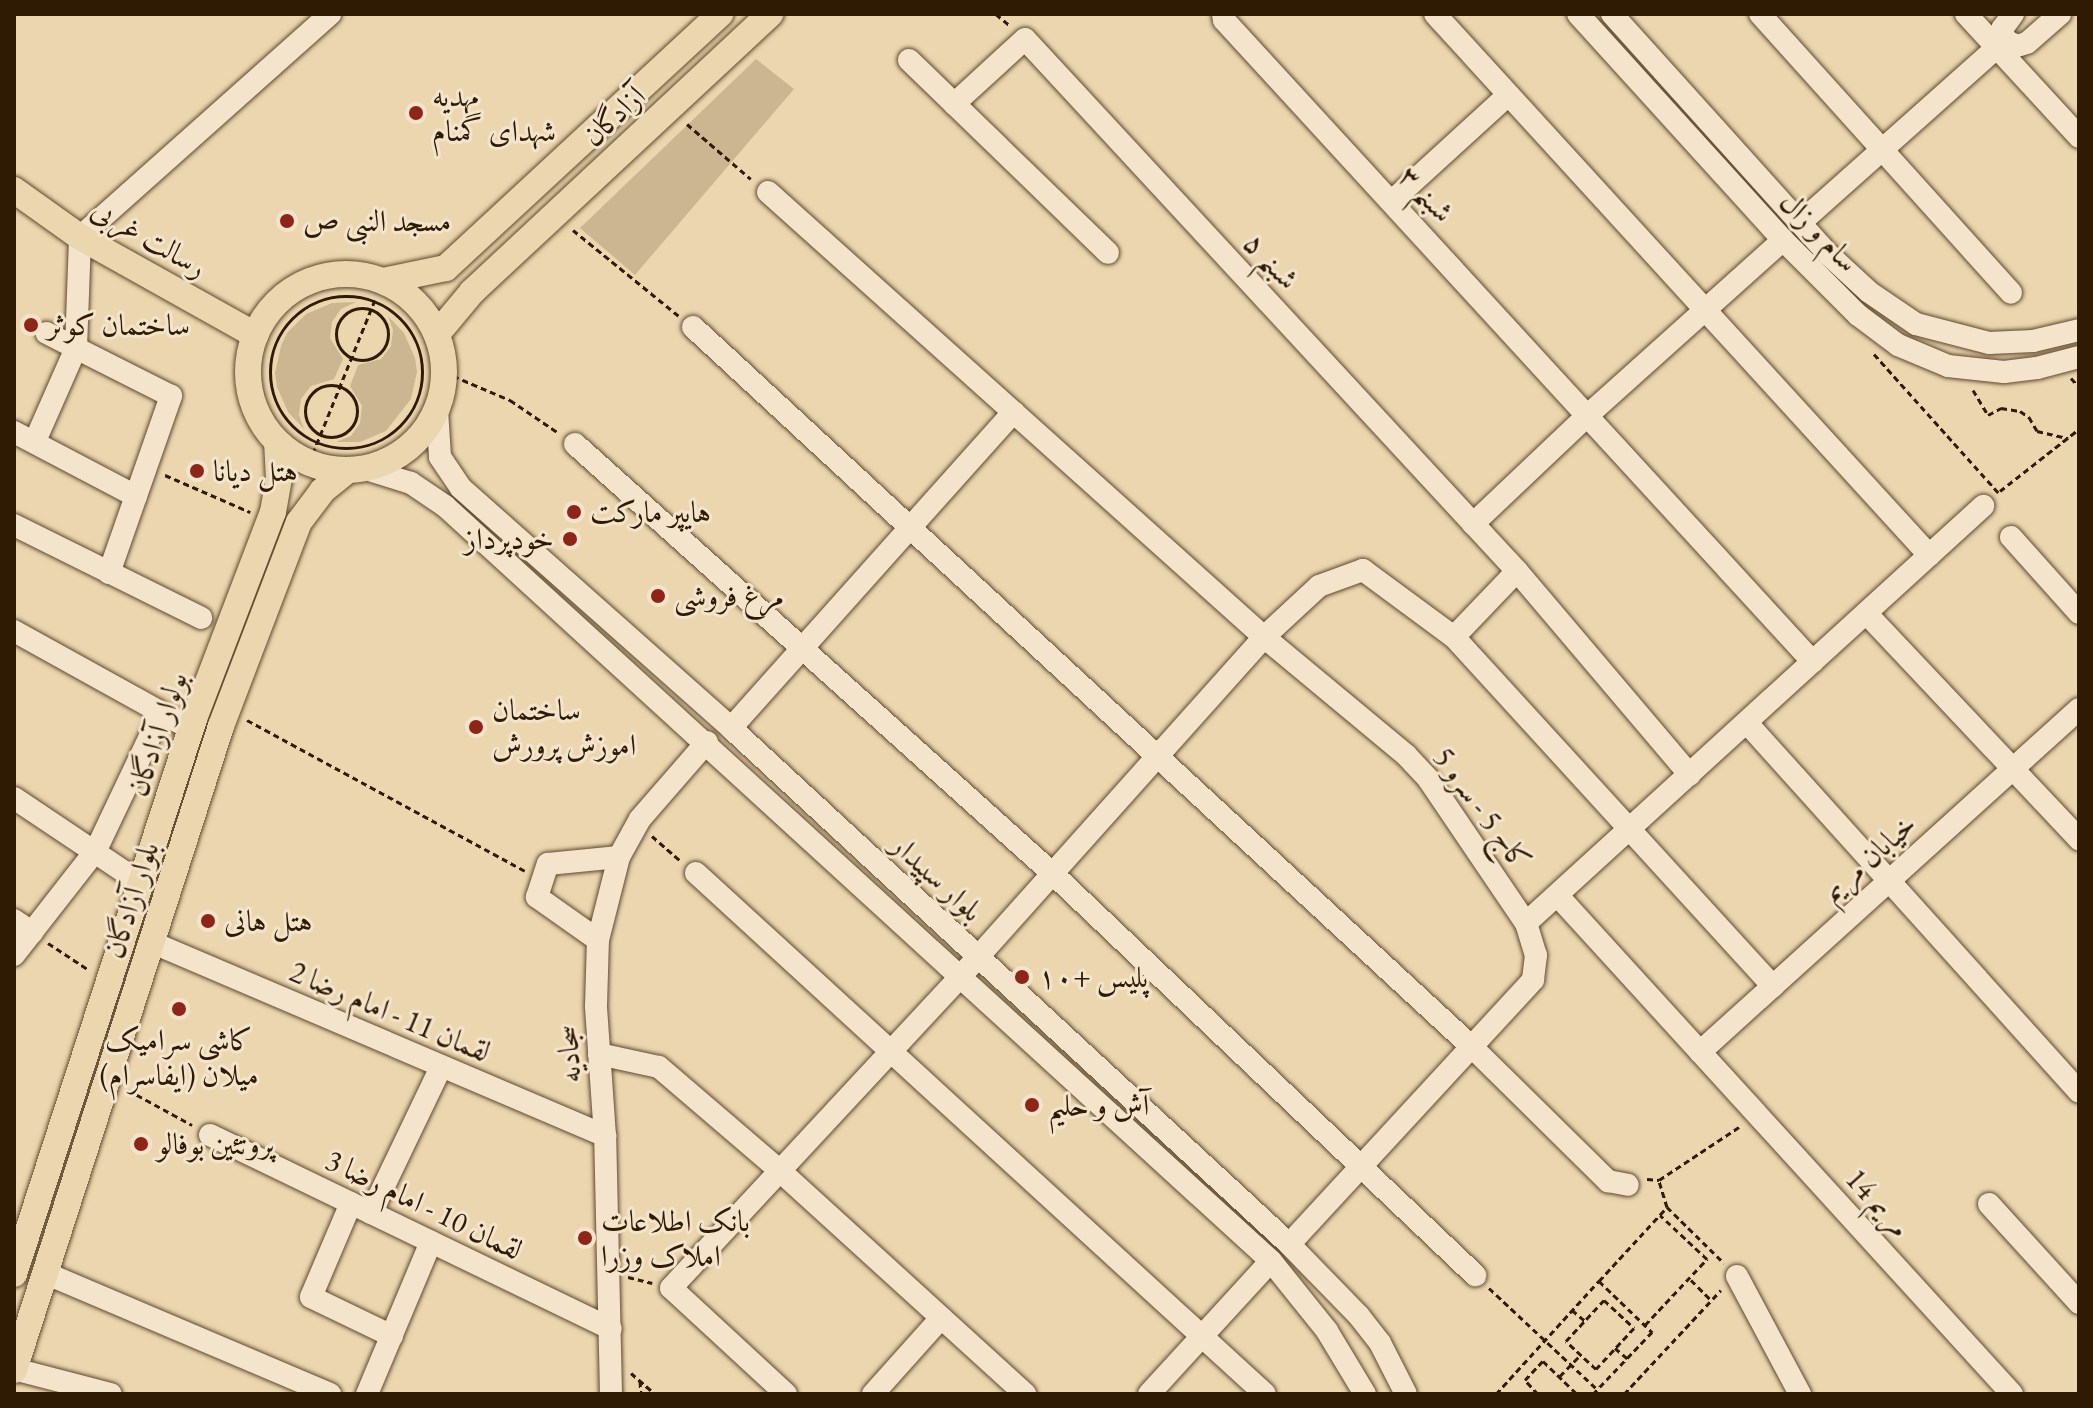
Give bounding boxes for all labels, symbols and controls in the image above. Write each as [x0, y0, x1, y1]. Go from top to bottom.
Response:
place label: مهدیه شهدای گمنام [432, 78, 556, 148]
street label: آزادگان [575, 78, 653, 154]
marker: مهدیه شهدای گمنام [407, 104, 425, 122]
street label: شبنم ۳ [1391, 158, 1461, 230]
street label: سام و زال [1772, 184, 1866, 280]
street label: رسالت غربی [85, 191, 213, 285]
place label: مسجد النبی ص [303, 203, 451, 239]
marker: مسجد النبی ص [278, 212, 296, 230]
street label: شبنم ۵ [1236, 225, 1306, 297]
place label: ساختمان کوثر [47, 307, 190, 343]
marker: ساختمان کوثر [22, 316, 40, 334]
place label: هتل دیانا [213, 453, 298, 489]
marker: هتل دیانا [188, 462, 206, 480]
place label: هایپر مارکت [590, 494, 711, 530]
marker: هایپر مارکت [565, 503, 583, 521]
place label: خودپرداز [464, 521, 554, 557]
marker: خودپرداز [561, 530, 579, 548]
place label: مرغ فروشی [674, 578, 784, 614]
marker: مرغ فروشی [649, 587, 667, 605]
street label: بولوار آزادگان [119, 667, 195, 801]
place label: ساختمان اموزش پرورش [492, 692, 636, 762]
marker: ساختمان اموزش پرورش [467, 718, 485, 736]
street label: کاج 5 - سرو 5 [1425, 741, 1539, 877]
street label: خیابان مریم [1814, 806, 1924, 910]
street label: بلوار سپیدار [884, 827, 990, 929]
street label: بلوار آزادگان [95, 837, 167, 963]
place label: هتل هانی [224, 903, 313, 939]
marker: هتل هانی [199, 912, 217, 930]
street label: لقمان 11 - امام رضا 2 [284, 954, 496, 1070]
place label: پلیس +۱۰ [1038, 959, 1148, 995]
marker: پلیس +۱۰ [1013, 968, 1031, 986]
marker: کاشی سرامیک میلان (ایفاسرام) [170, 1000, 188, 1018]
place label: کاشی سرامیک میلان (ایفاسرام) [99, 1022, 259, 1092]
street label: سجادیه [549, 1024, 589, 1084]
place label: آش و حلیم [1048, 1087, 1149, 1123]
marker: آش و حلیم [1023, 1096, 1041, 1114]
place label: پروتئین بوفالو [157, 1126, 274, 1162]
marker: پروتئین بوفالو [132, 1135, 150, 1153]
street label: لقمان 10 - امام رضا 3 [320, 1142, 528, 1268]
street label: مریم 14 [1838, 1161, 1918, 1245]
place label: بانک اطلاعات املاک وزرا [601, 1203, 750, 1274]
marker: بانک اطلاعات املاک وزرا [576, 1229, 594, 1247]

